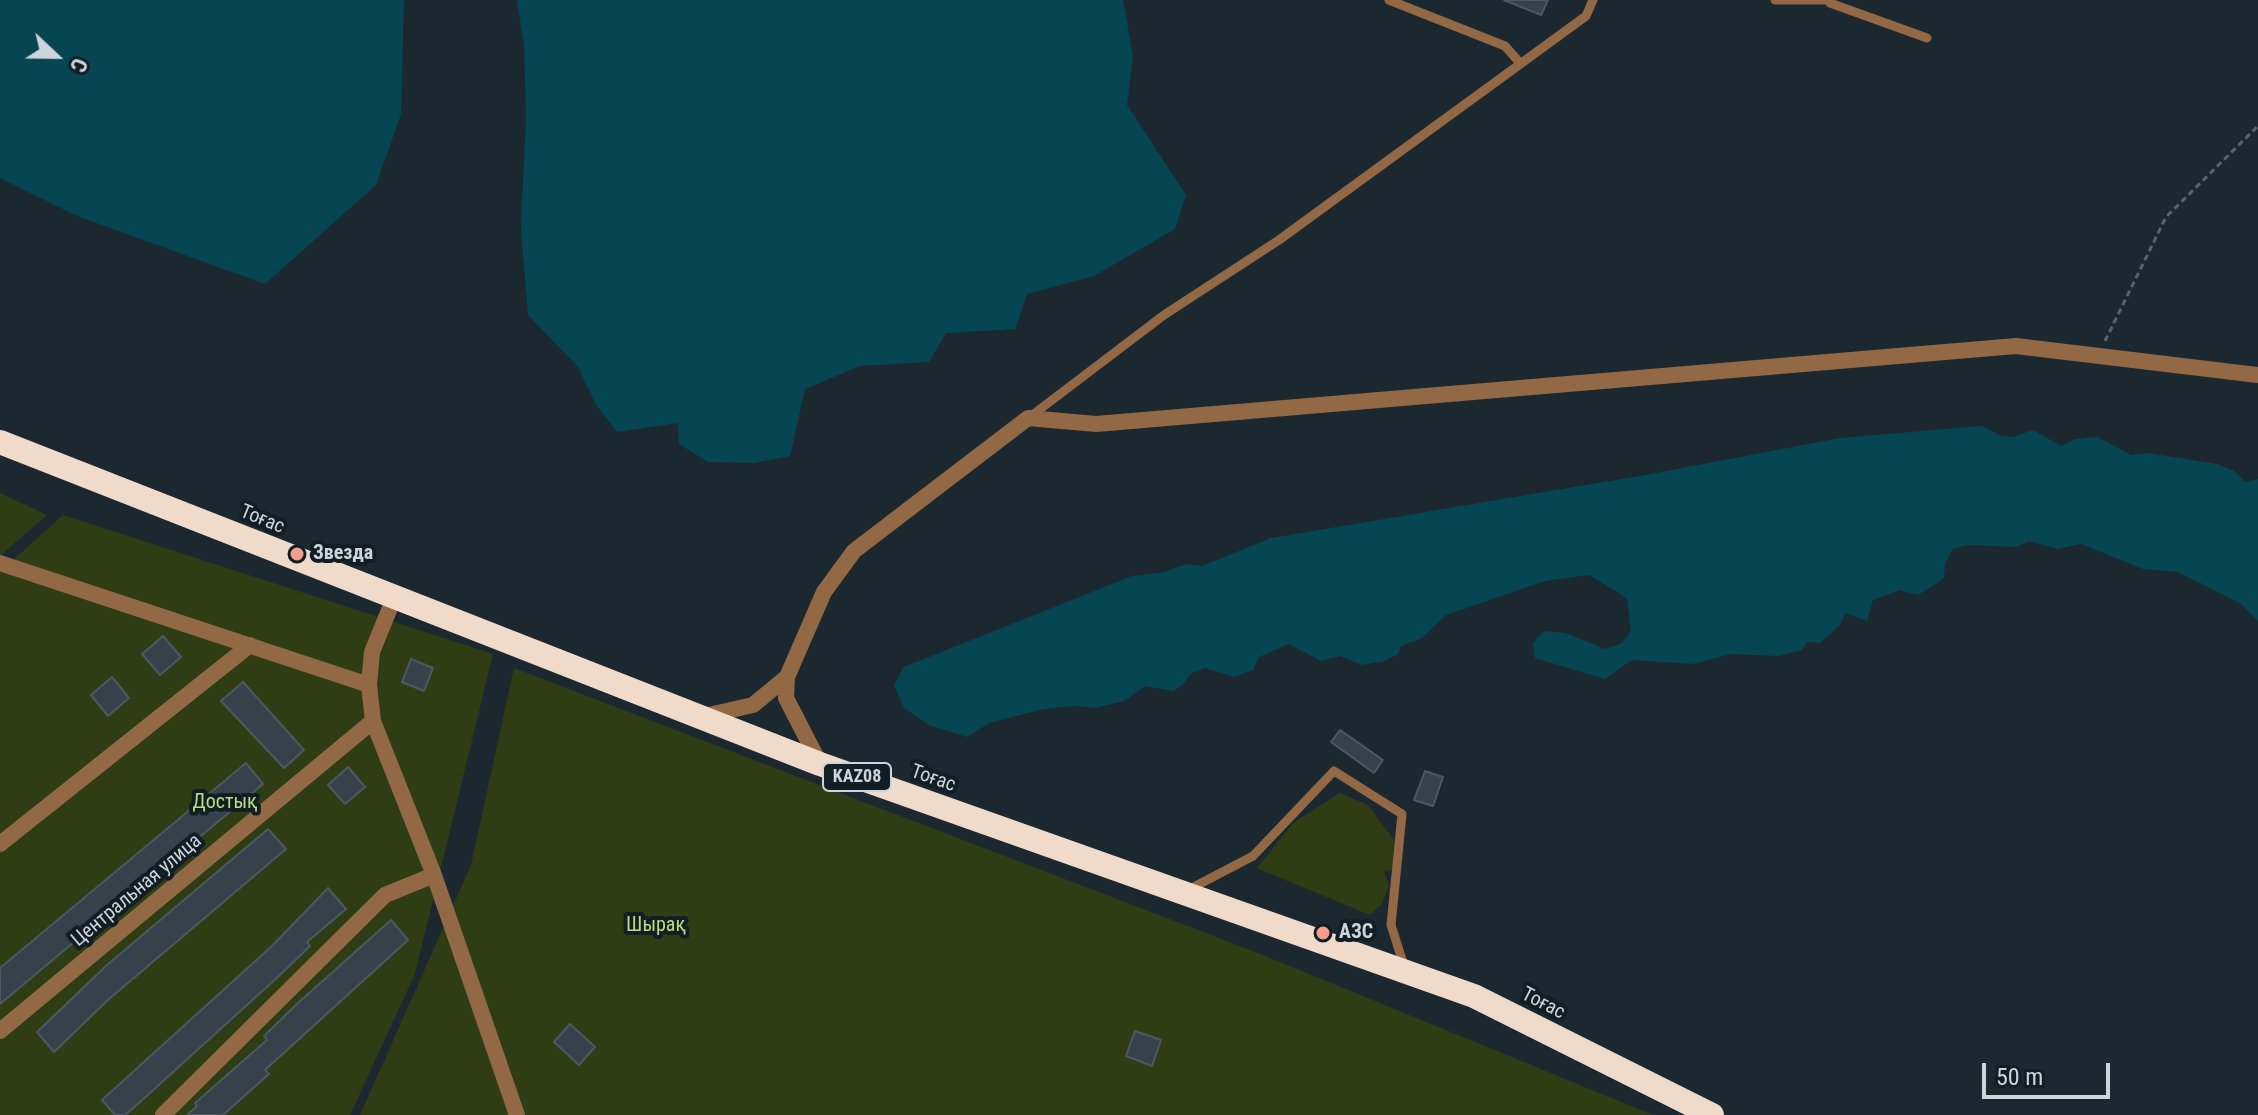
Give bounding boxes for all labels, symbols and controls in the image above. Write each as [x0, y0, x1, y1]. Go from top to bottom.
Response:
north arrow [16, 16, 96, 96]
text: С [65, 55, 93, 76]
street label: Тоғас [236, 500, 288, 540]
place label: Звезда [313, 542, 373, 566]
marker: Звезда [288, 545, 306, 563]
street label: Тоғас [907, 760, 959, 798]
road number: KAZ08 [823, 763, 891, 791]
park label: Достық [192, 791, 258, 815]
street label: Центральная улица [67, 830, 207, 952]
park label: Шырақ [626, 914, 686, 938]
place label: АЗС [1339, 921, 1373, 945]
marker: АЗС [1314, 924, 1332, 942]
street label: Тоғас [1517, 983, 1569, 1025]
scale bar [1986, 1047, 2114, 1097]
text: 50 m [1996, 1063, 2043, 1091]

